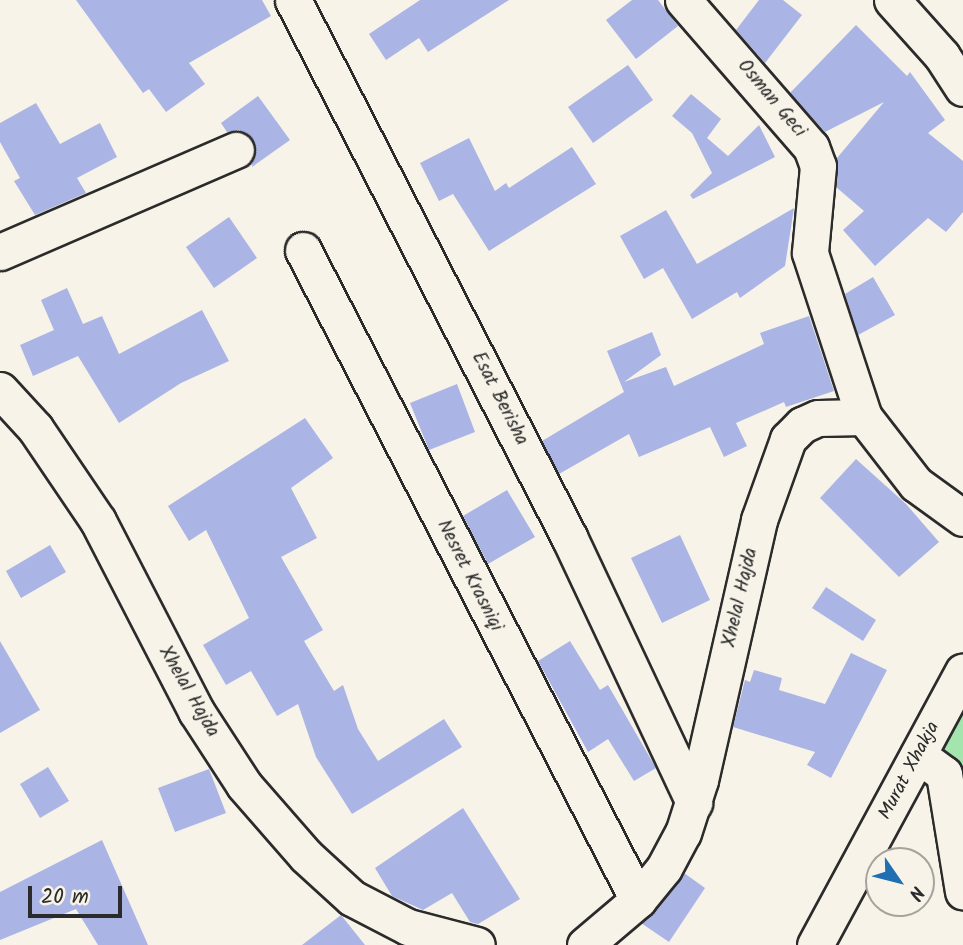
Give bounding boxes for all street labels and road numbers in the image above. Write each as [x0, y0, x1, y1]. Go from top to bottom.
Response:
street label: Osman Geci [732, 55, 810, 143]
street label: Esat Berisha [466, 348, 532, 450]
street label: Nesret Krasniqi [431, 516, 507, 636]
street label: Xhelal Hajda [718, 546, 764, 650]
street label: Xhelal Hajda [153, 642, 223, 742]
street label: Murat Xhakja [875, 718, 945, 824]

